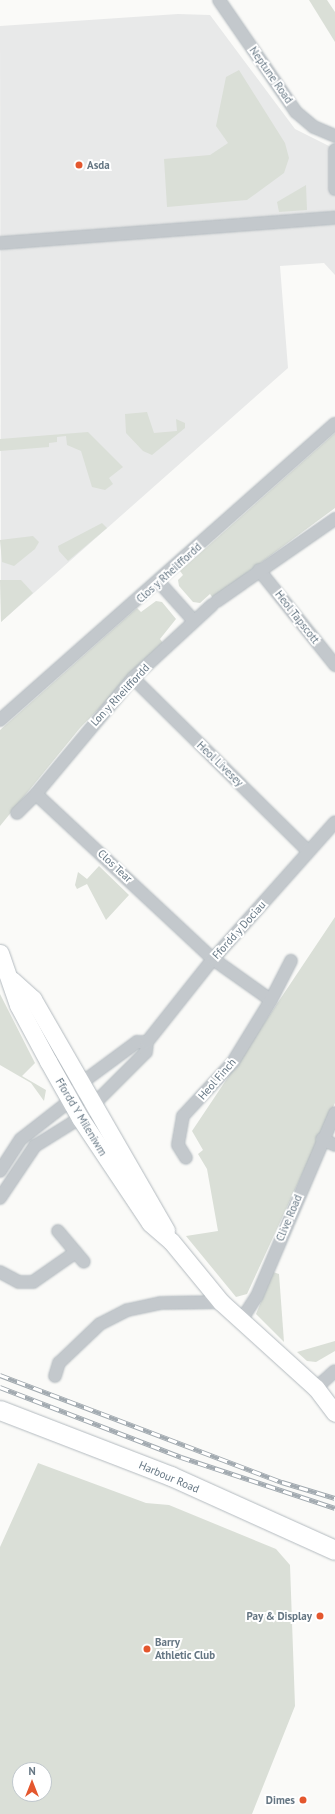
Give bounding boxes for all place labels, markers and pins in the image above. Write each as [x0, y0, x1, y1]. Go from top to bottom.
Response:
place label: Asda [87, 158, 110, 172]
marker: Asda [74, 160, 84, 170]
place label: Pay & Display [246, 1609, 312, 1623]
marker: Pay & Display [315, 1611, 325, 1621]
place label: Barry Athletic Club [155, 1636, 216, 1662]
marker: Barry Athletic Club [142, 1644, 152, 1654]
place label: Dimes [266, 1793, 295, 1807]
marker: Dimes [298, 1795, 308, 1805]

